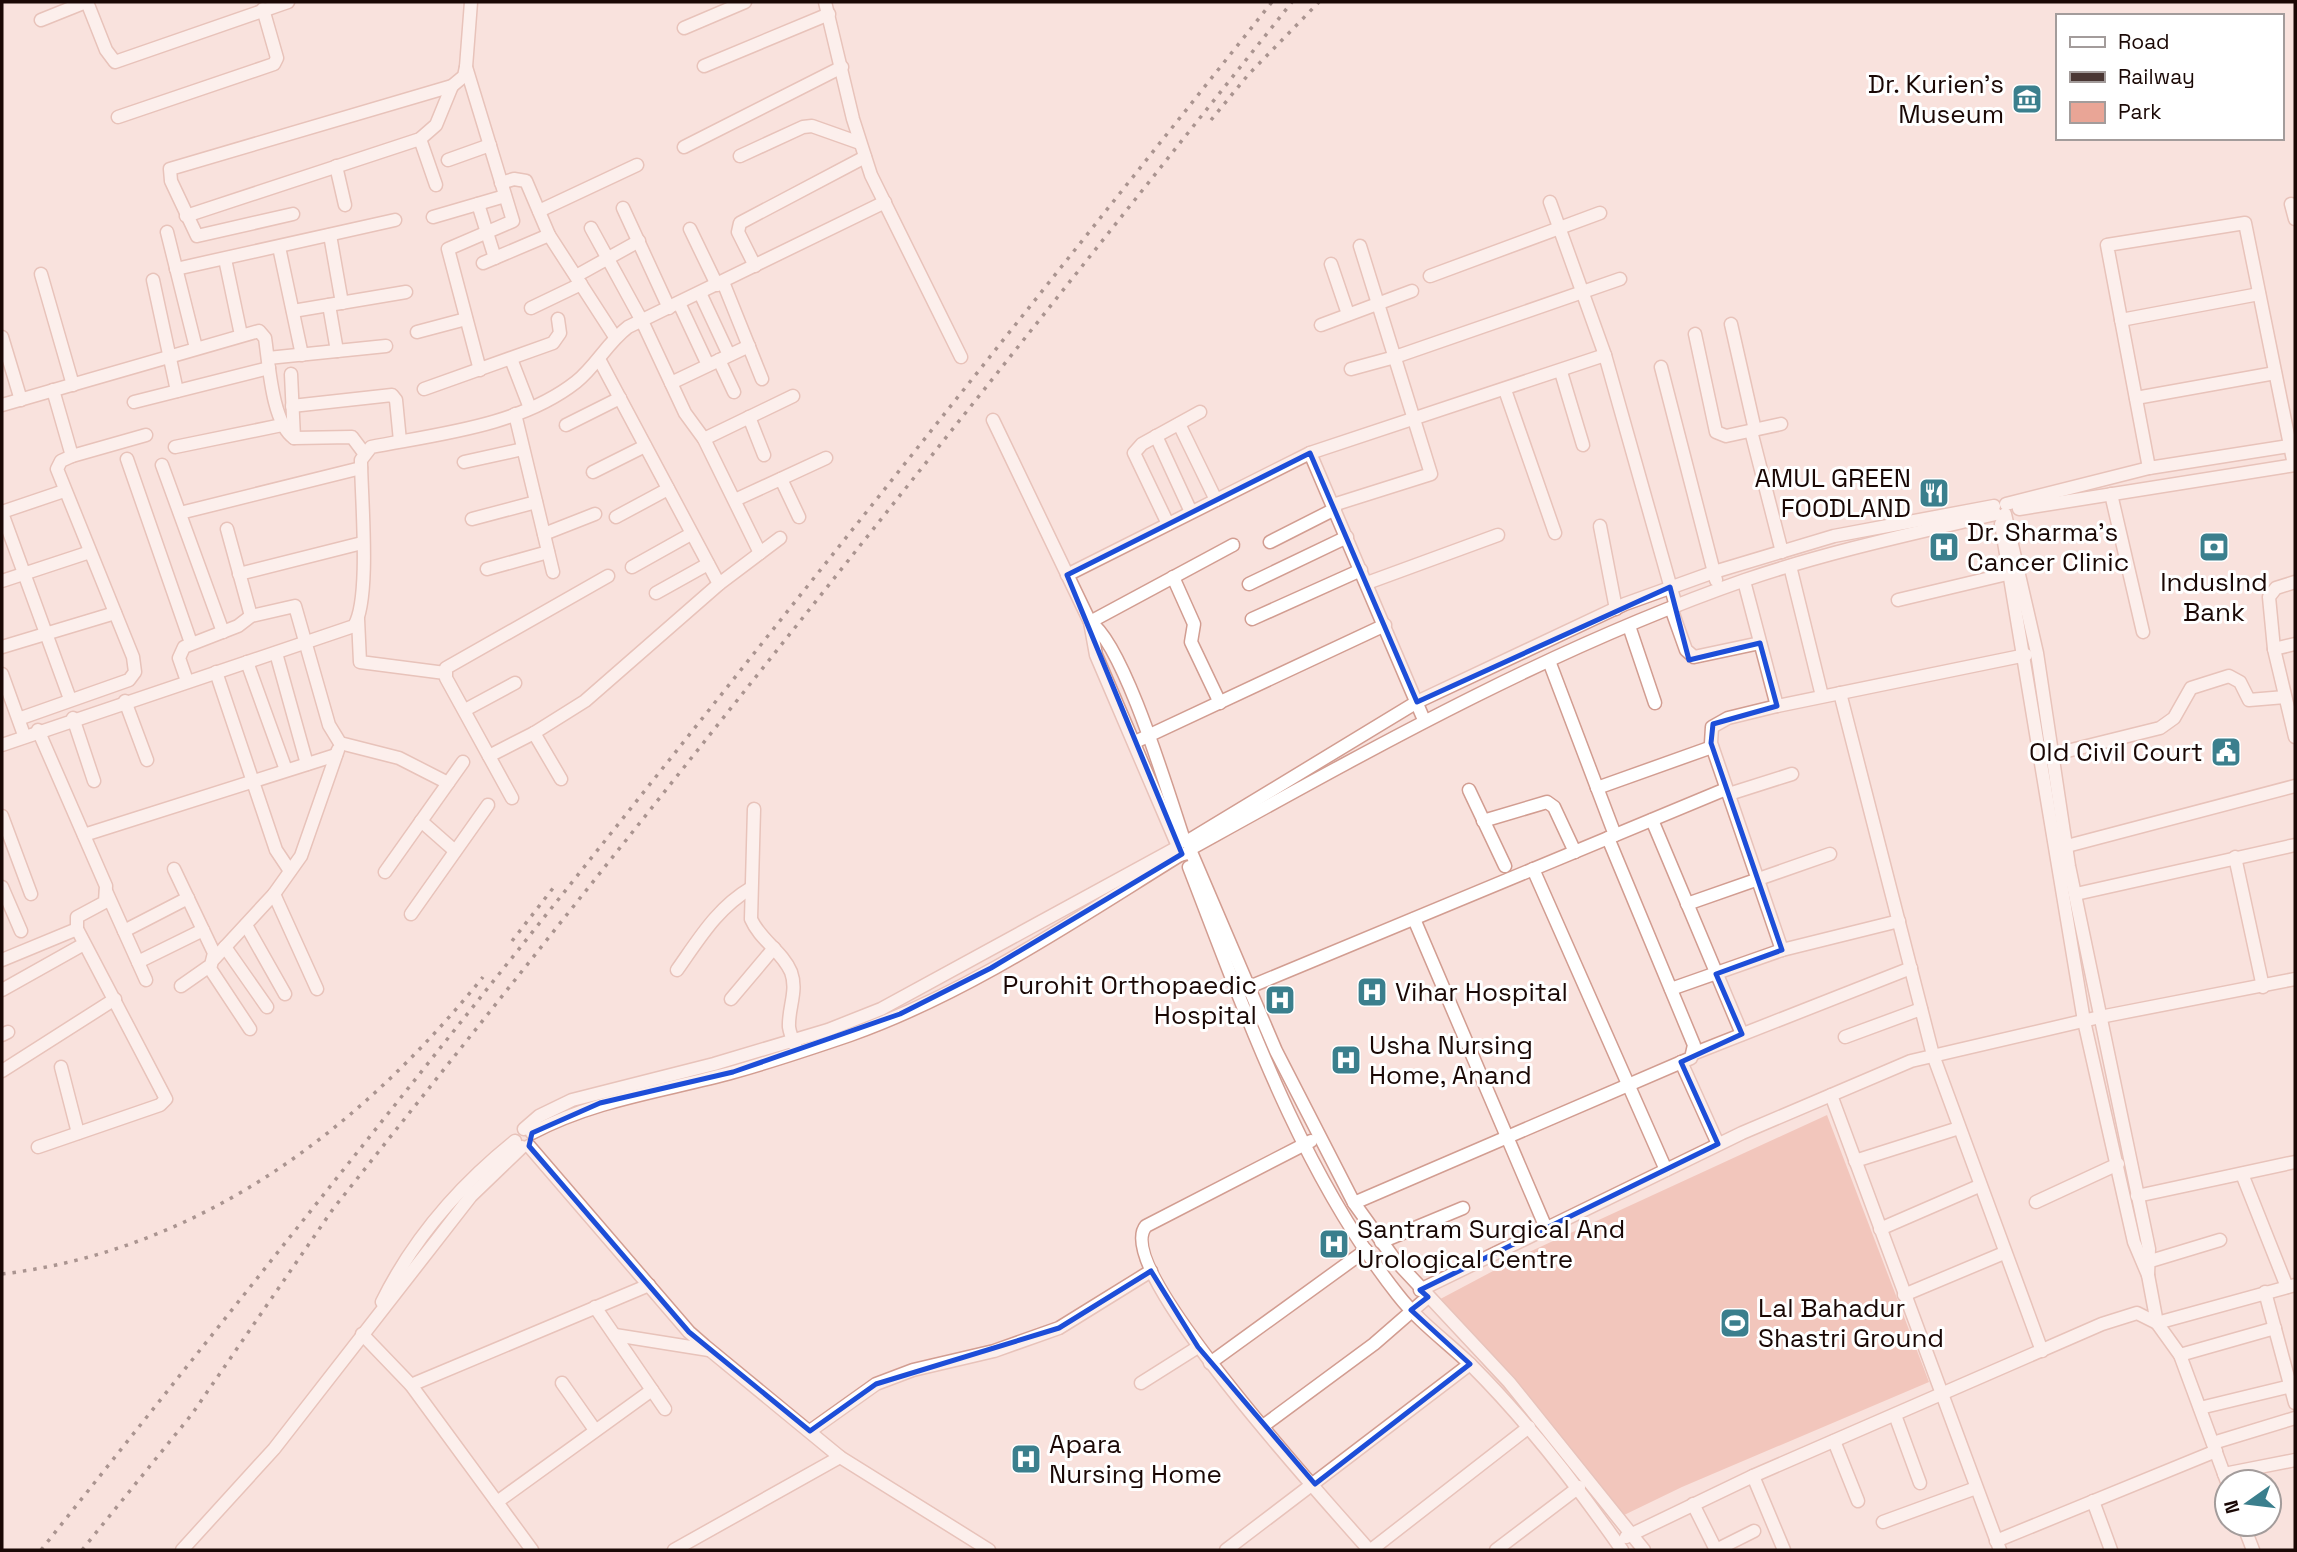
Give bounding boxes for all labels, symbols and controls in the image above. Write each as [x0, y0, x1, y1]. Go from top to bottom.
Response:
legend [2056, 14, 2283, 140]
text: Road [2118, 28, 2170, 55]
text: Railway [2118, 63, 2195, 90]
place label: Dr. Kurien's Museum [1868, 67, 2004, 131]
museum icon: Dr. Kurien's Museum [2010, 82, 2044, 116]
text: Park [2118, 98, 2162, 125]
place label: AMUL GREEN FOODLAND [1754, 461, 1911, 525]
restaurant icon: AMUL GREEN FOODLAND [1917, 476, 1951, 510]
place label: Dr. Sharma's Cancer Clinic [1967, 515, 2129, 579]
hospital icon: Dr. Sharma's Cancer Clinic [1927, 530, 1961, 564]
bank icon: IndusInd Bank [2197, 530, 2231, 564]
place label: IndusInd Bank [2160, 565, 2268, 629]
place label: Old Civil Court [2029, 735, 2203, 769]
public building icon: Old Civil Court [2209, 735, 2243, 769]
place label: Purohit Orthopaedic Hospital [1003, 968, 1257, 1032]
hospital icon: Vihar Hospital [1355, 975, 1389, 1009]
place label: Vihar Hospital [1395, 975, 1568, 1009]
hospital icon: Purohit Orthopaedic Hospital [1263, 983, 1297, 1017]
place label: Usha Nursing Home, Anand [1369, 1028, 1533, 1092]
hospital icon: Usha Nursing Home, Anand [1329, 1043, 1363, 1077]
place label: Santram Surgical And Urological Centre [1357, 1212, 1625, 1276]
hospital icon: Santram Surgical And Urological Centre [1317, 1227, 1351, 1261]
place label: Lal Bahadur Shastri Ground [1758, 1291, 1944, 1355]
sports icon: Lal Bahadur Shastri Ground [1718, 1306, 1752, 1340]
place label: Apara Nursing Home [1049, 1427, 1222, 1491]
hospital icon: Apara Nursing Home [1009, 1442, 1043, 1476]
north arrow [2213, 1468, 2283, 1538]
text: N [2218, 1498, 2246, 1516]

